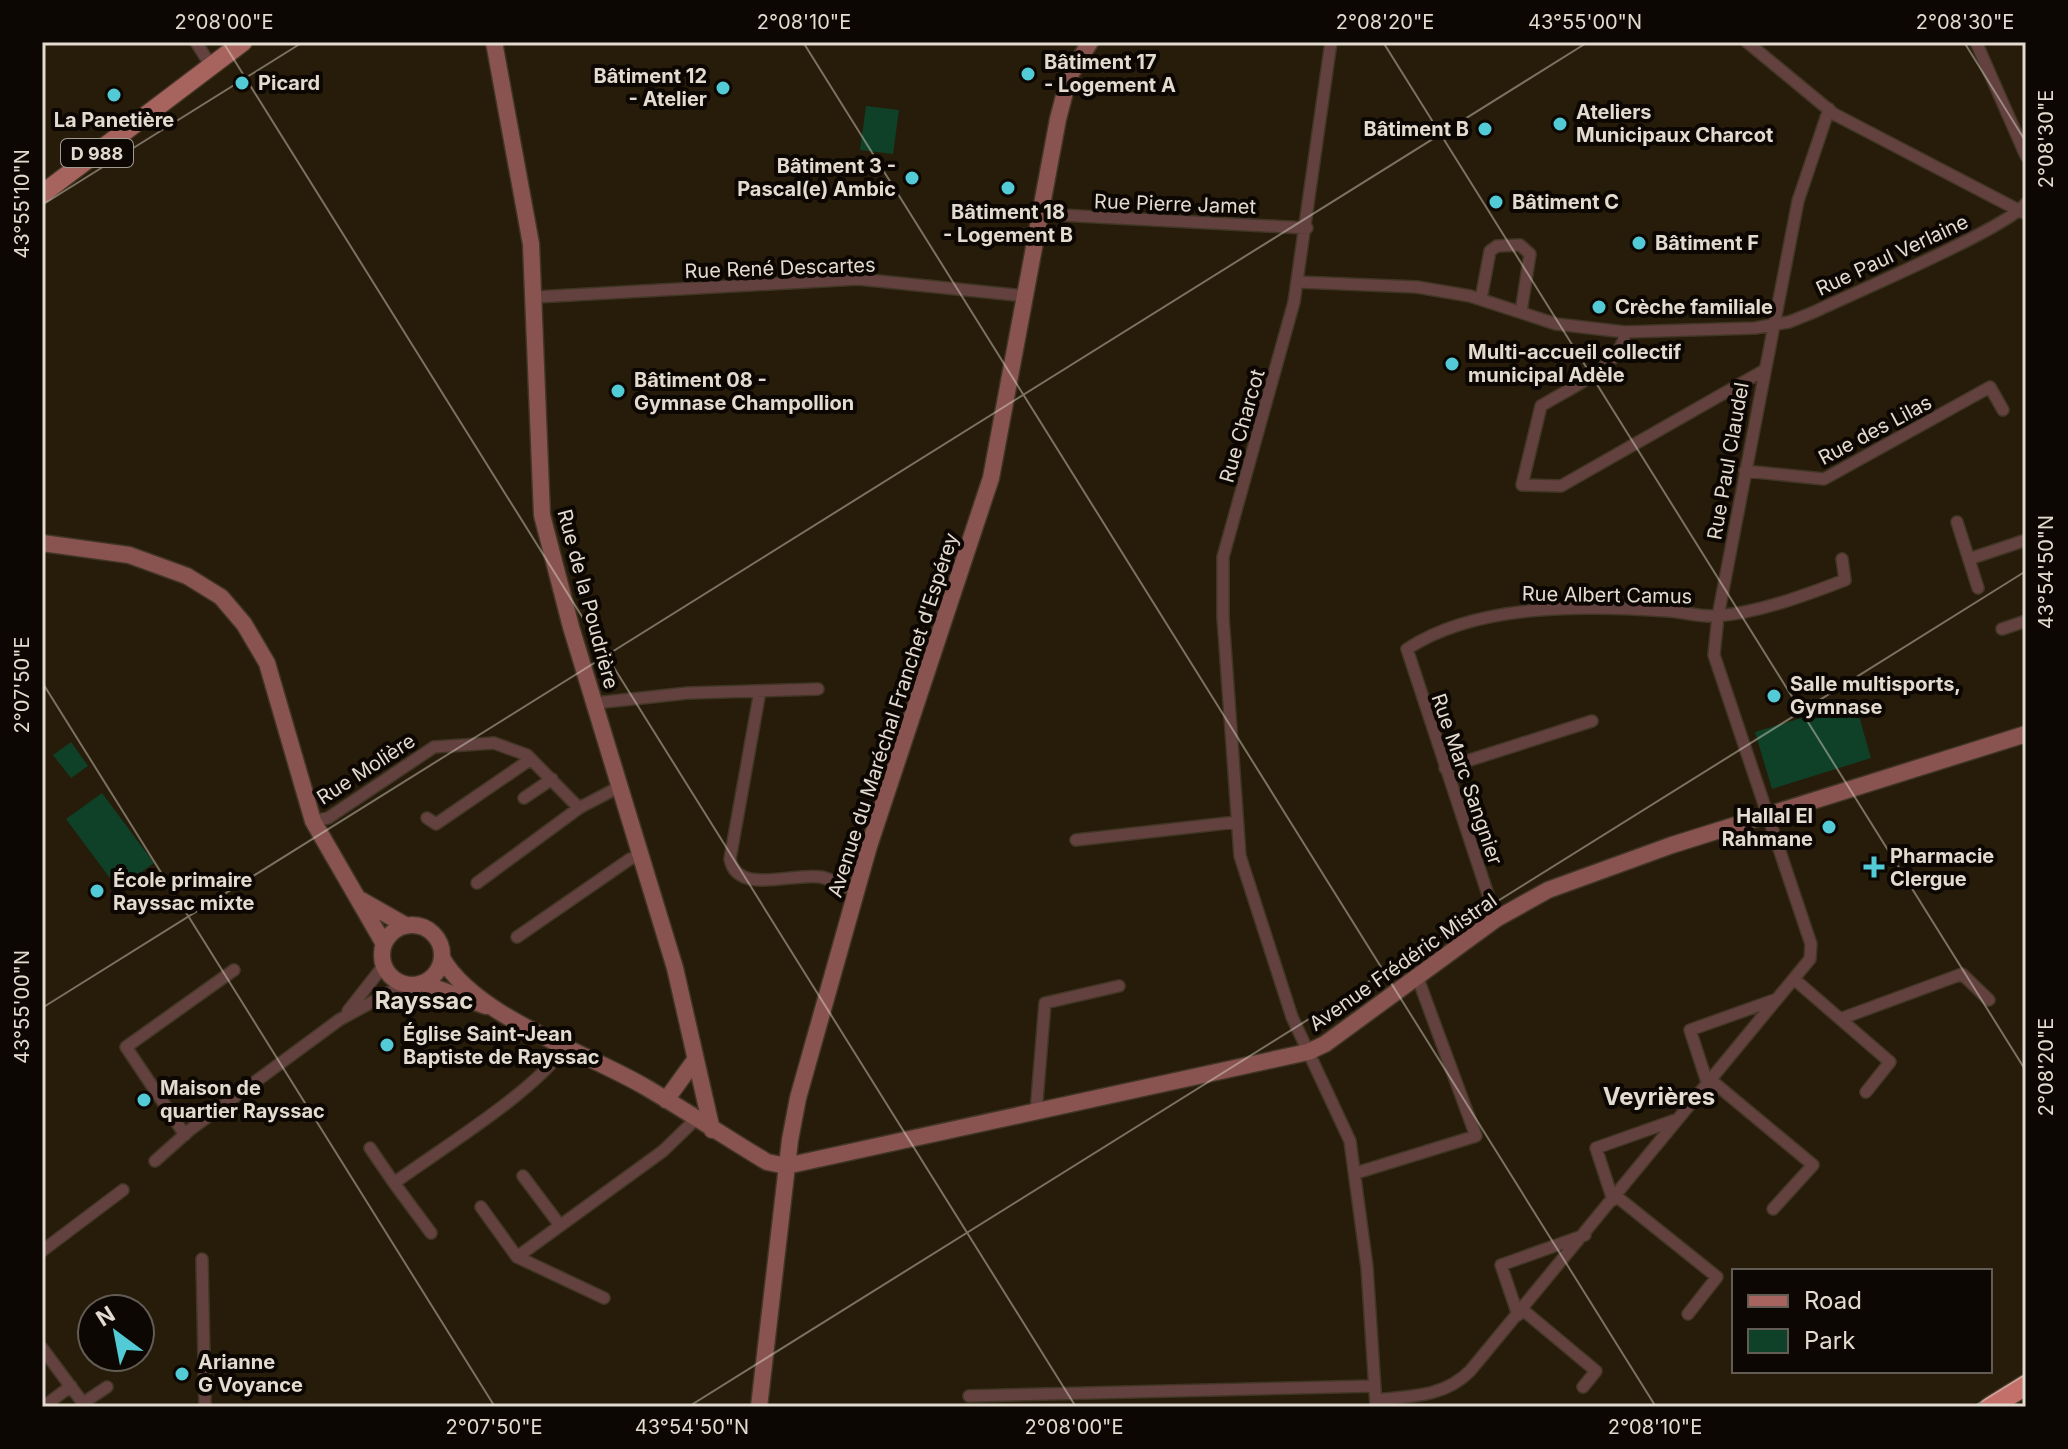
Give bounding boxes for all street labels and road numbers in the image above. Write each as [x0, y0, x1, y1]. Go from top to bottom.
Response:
road number: D 988 [61, 139, 133, 167]
street label: Rue Pierre Jamet [1094, 189, 1257, 219]
street label: Rue Paul Verlaine [1812, 209, 1972, 301]
street label: Rue René Descartes [684, 253, 876, 283]
street label: Rue Charcot [1214, 366, 1270, 485]
street label: Rue Paul Claudel [1702, 380, 1754, 542]
street label: Rue des Lilas [1814, 390, 1936, 470]
street label: Rue de la Poudrière [552, 506, 624, 692]
street label: Avenue du Maréchal Franchet d'Espérey [823, 530, 963, 900]
street label: Rue Albert Camus [1522, 582, 1692, 608]
street label: Rue Marc Sangnier [1426, 690, 1508, 868]
street label: Rue Molière [312, 728, 420, 810]
street label: Avenue Frédéric Mistral [1305, 888, 1501, 1036]

